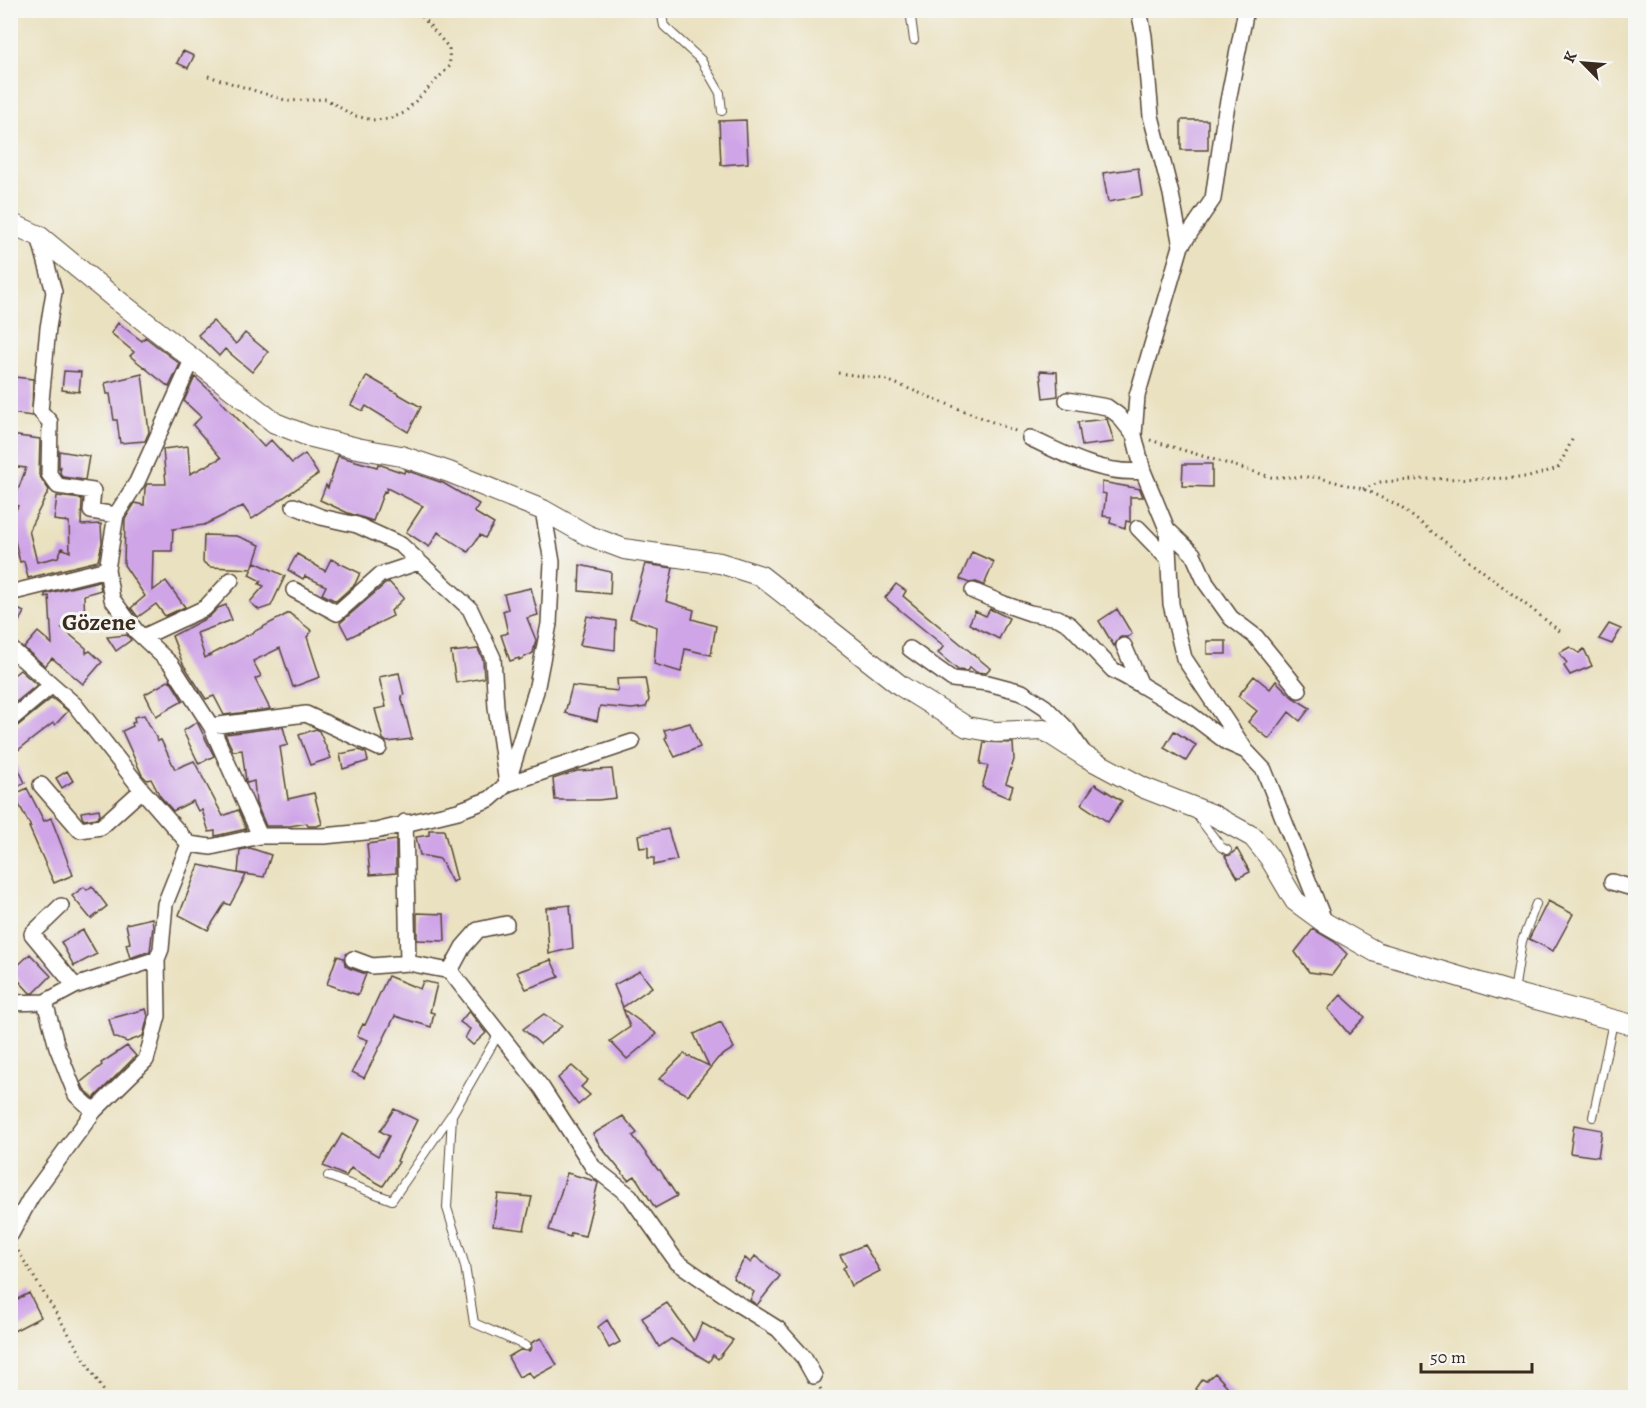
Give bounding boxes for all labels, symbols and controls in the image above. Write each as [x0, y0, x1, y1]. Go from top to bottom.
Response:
north arrow [1553, 33, 1613, 93]
text: K [1558, 47, 1583, 66]
district label: Gözene [62, 606, 136, 638]
scale bar [1421, 1336, 1532, 1374]
text: 50 m [1430, 1345, 1466, 1369]

